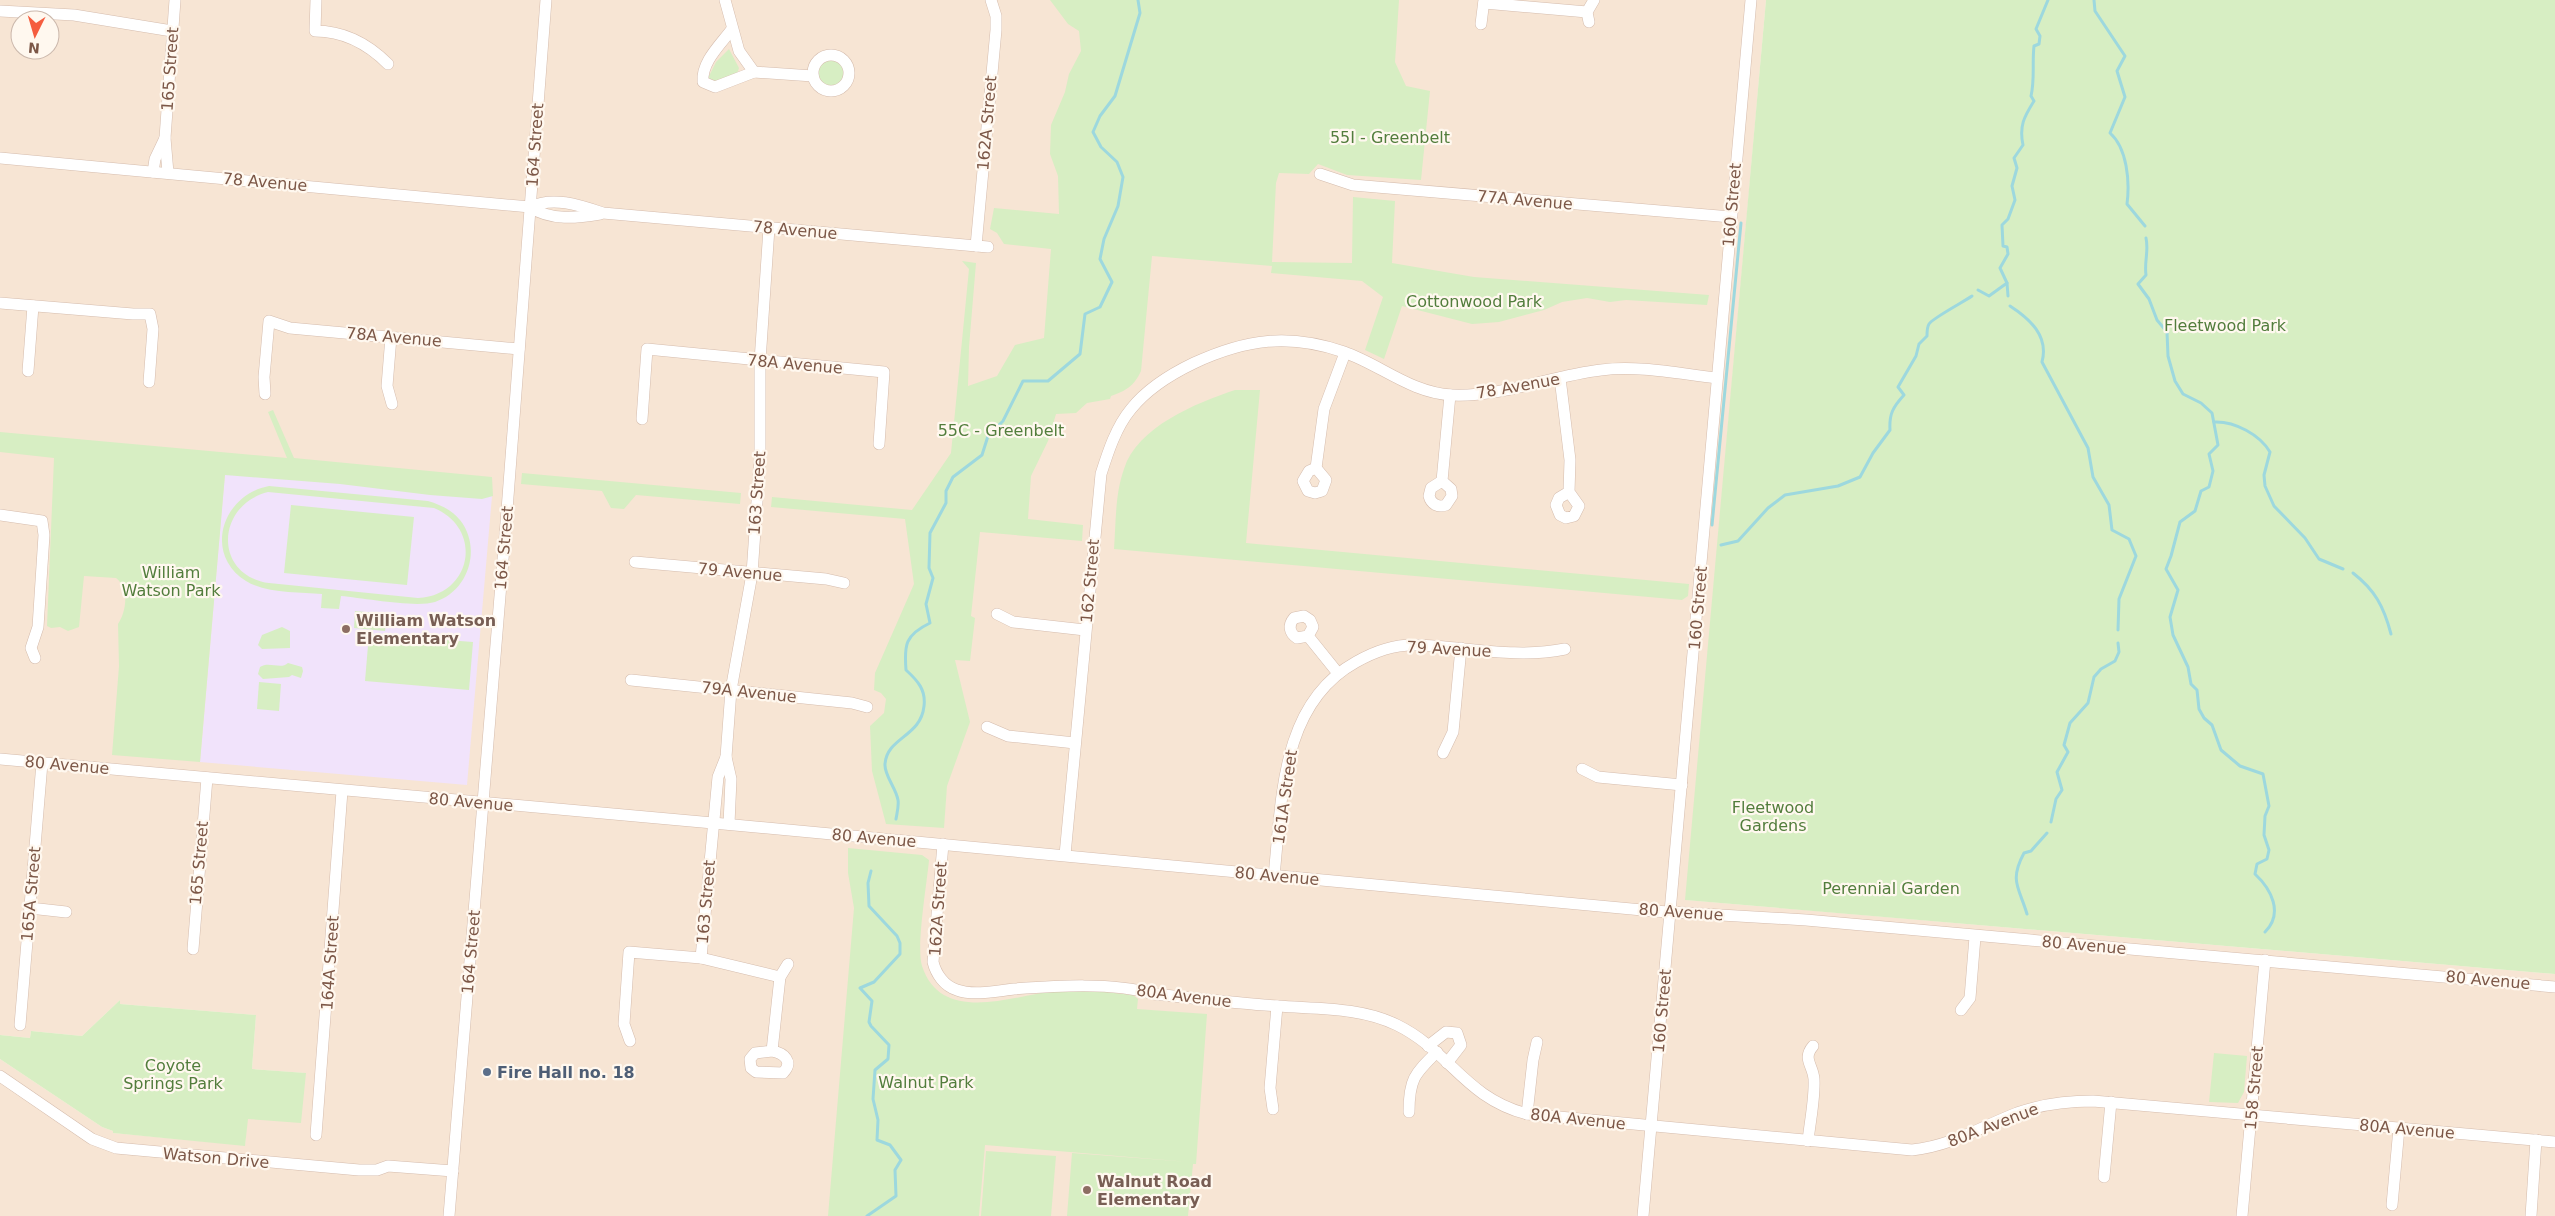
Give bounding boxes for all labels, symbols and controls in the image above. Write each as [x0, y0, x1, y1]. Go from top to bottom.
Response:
north arrow [10, 10, 60, 60]
street label: 165 Street [158, 26, 182, 112]
text: N [27, 39, 40, 56]
street label: 162A Street [973, 75, 1001, 171]
street label: 164 Street [523, 102, 547, 188]
park label: 55I - Greenbelt [1330, 128, 1450, 147]
street label: 160 Street [1719, 162, 1745, 248]
street label: 78 Avenue [222, 169, 308, 195]
street label: 77A Avenue [1476, 186, 1574, 214]
street label: 78 Avenue [752, 217, 838, 243]
park label: Cottonwood Park [1406, 292, 1543, 311]
park label: Fleetwood Park [2164, 316, 2287, 335]
street label: 78A Avenue [345, 323, 443, 351]
street label: 78A Avenue [746, 350, 844, 378]
street label: 78 Avenue [1475, 369, 1561, 403]
park label: 55C - Greenbelt [938, 421, 1064, 440]
street label: 163 Street [745, 450, 769, 536]
street label: 164 Street [491, 505, 517, 591]
street label: 162 Street [1077, 538, 1103, 624]
street label: 79 Avenue [697, 559, 783, 585]
park label: William Watson Park [122, 563, 221, 600]
street label: 160 Street [1685, 565, 1711, 651]
place label: William Watson Elementary [356, 611, 496, 648]
marker: William Watson Elementary [340, 623, 352, 635]
street label: 79 Avenue [1406, 637, 1492, 661]
street label: 79A Avenue [700, 678, 798, 706]
street label: 161A Street [1269, 749, 1301, 845]
street label: 80 Avenue [24, 752, 110, 778]
street label: 80 Avenue [428, 789, 514, 815]
park label: Fleetwood Gardens [1732, 798, 1814, 835]
street label: 165 Street [186, 820, 212, 906]
street label: 80 Avenue [831, 825, 917, 851]
street label: 165A Street [17, 846, 45, 942]
street label: 163 Street [693, 859, 719, 945]
street label: 162A Street [925, 861, 951, 957]
street label: 80 Avenue [1234, 863, 1320, 889]
park label: Perennial Garden [1822, 879, 1960, 898]
street label: 80 Avenue [1638, 900, 1724, 924]
street label: 164 Street [458, 909, 484, 995]
street label: 164A Street [317, 915, 343, 1011]
street label: 80 Avenue [2041, 932, 2127, 958]
street label: 80 Avenue [2445, 967, 2531, 993]
street label: 160 Street [1649, 968, 1675, 1054]
street label: 80A Avenue [1135, 981, 1233, 1011]
street label: 158 Street [2241, 1045, 2267, 1131]
park label: Coyote Springs Park [123, 1056, 224, 1093]
place label: Fire Hall no. 18 [497, 1063, 635, 1082]
marker: Fire Hall no. 18 [481, 1066, 493, 1078]
park label: Walnut Park [878, 1073, 974, 1092]
street label: 80A Avenue [1945, 1099, 2041, 1151]
street label: 80A Avenue [1529, 1105, 1627, 1133]
street label: 80A Avenue [2358, 1115, 2456, 1143]
street label: Watson Drive [162, 1144, 270, 1172]
place label: Walnut Road Elementary [1097, 1172, 1212, 1209]
marker: Walnut Road Elementary [1081, 1184, 1093, 1196]

